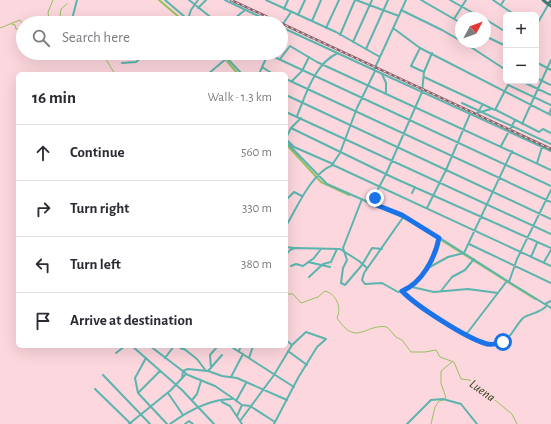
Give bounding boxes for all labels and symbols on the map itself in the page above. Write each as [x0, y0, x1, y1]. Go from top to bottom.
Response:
north arrow [455, 12, 491, 48]
route end [366, 189, 384, 207]
route start [494, 333, 512, 351]
water label: Luena [467, 378, 497, 405]

